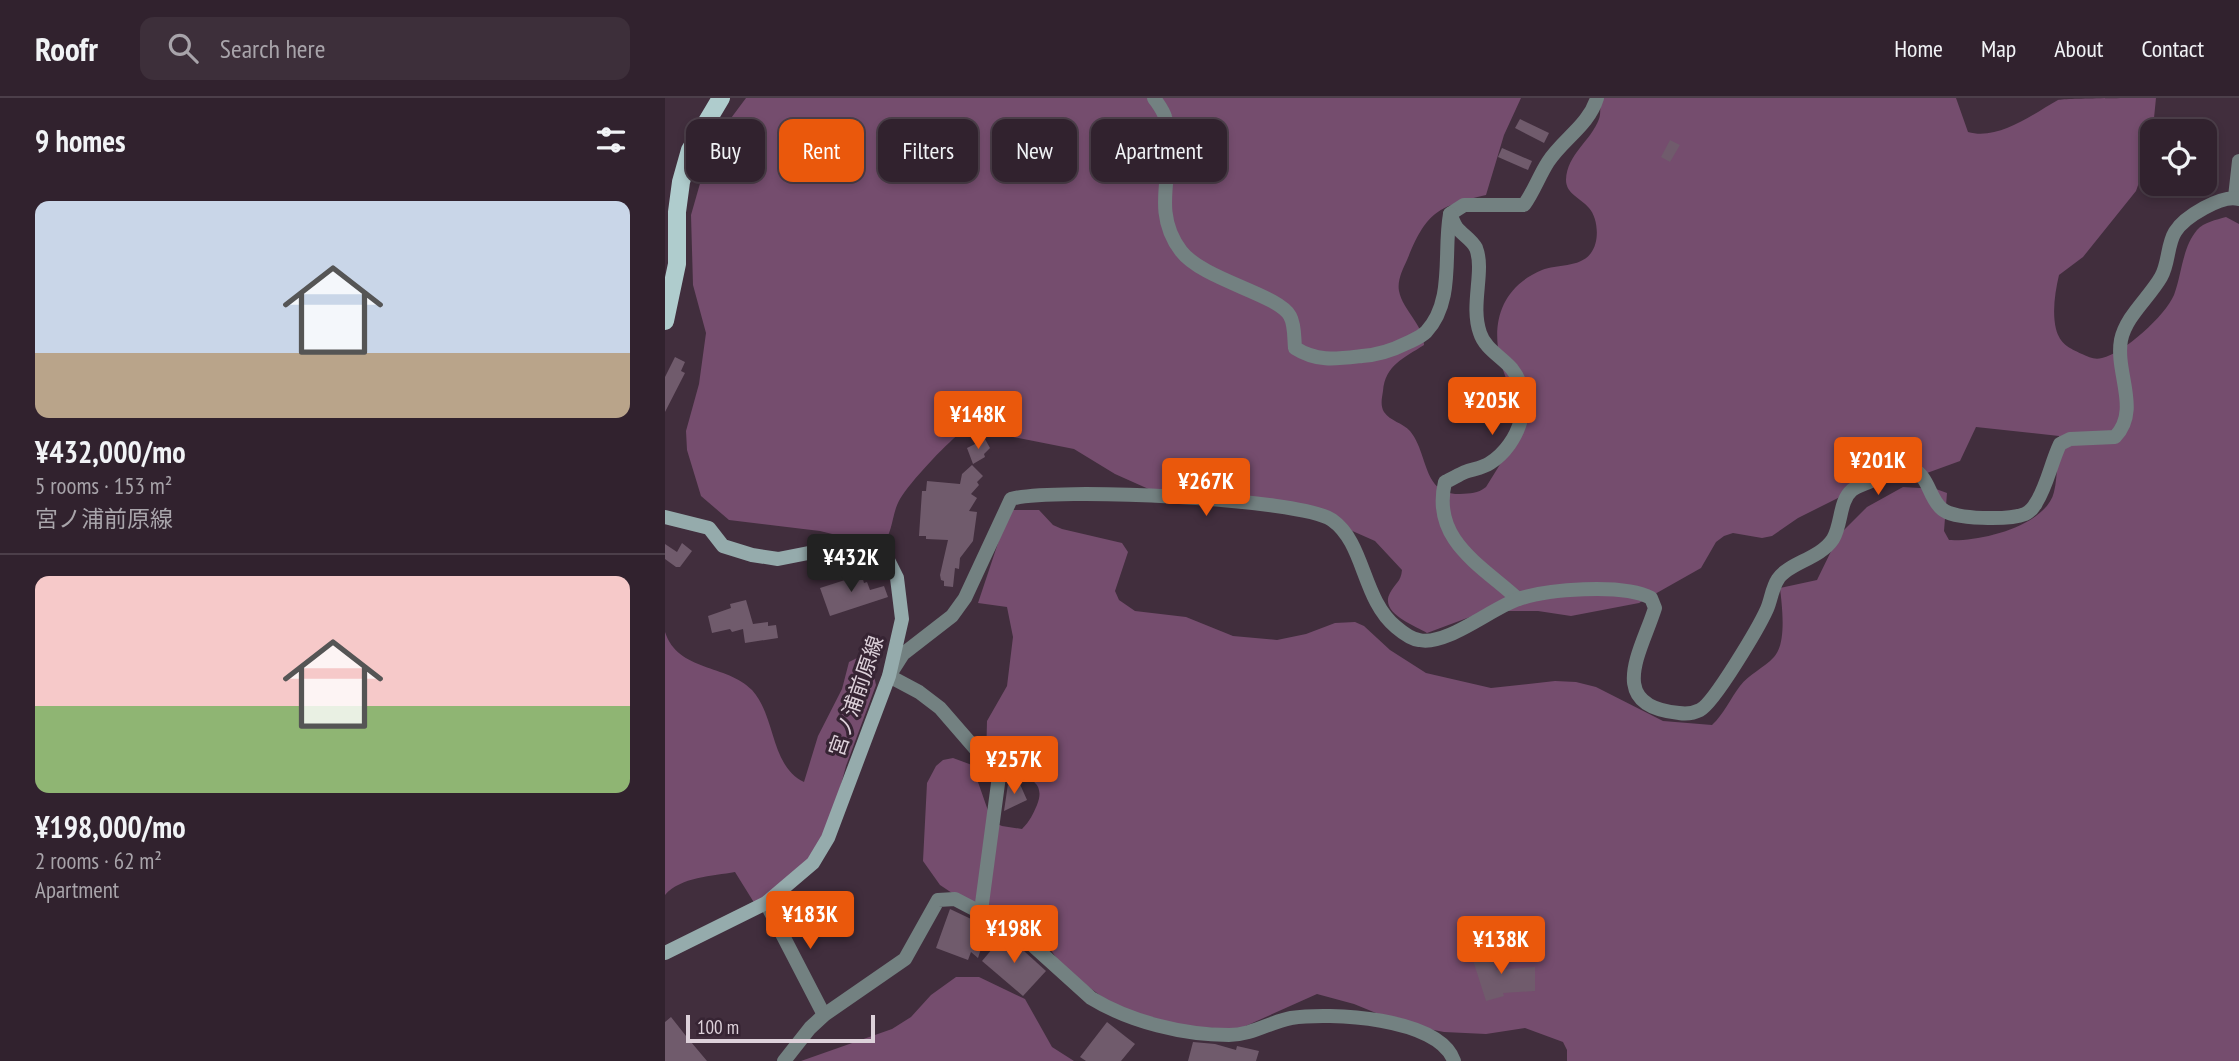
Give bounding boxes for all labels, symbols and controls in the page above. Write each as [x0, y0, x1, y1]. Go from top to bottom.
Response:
search box [140, 17, 630, 80]
text: Roofr [35, 27, 98, 70]
icon: search [164, 29, 202, 67]
text: Search here [220, 32, 325, 65]
text: Home [1894, 33, 1943, 64]
text: Map [1981, 33, 2016, 64]
text: About [2054, 33, 2103, 64]
text: Contact [2141, 33, 2204, 64]
chip: Buy [686, 119, 765, 182]
chip: Rent [779, 119, 864, 182]
chip: Filters [878, 119, 978, 182]
chip: New [992, 119, 1077, 182]
chip: Apartment [1091, 119, 1227, 182]
map controls [2140, 119, 2217, 196]
button: locate [2140, 119, 2217, 196]
text: 9 homes [35, 121, 126, 160]
icon: filters [592, 121, 630, 159]
icon: home [270, 247, 396, 373]
pin: ¥205K [1443, 378, 1541, 437]
text: ¥205K [1464, 385, 1520, 414]
pin: ¥148K [929, 392, 1027, 451]
text: ¥148K [950, 399, 1006, 428]
text: ¥432,000/mo [35, 432, 186, 471]
pin: ¥201K [1829, 438, 1927, 497]
text: ¥201K [1850, 445, 1906, 474]
pin: ¥267K [1157, 458, 1255, 518]
text: ¥267K [1178, 466, 1234, 495]
text: 5 rooms · 153 m² [35, 471, 172, 500]
text: 宮ノ浦前原線 [35, 504, 173, 533]
pin: ¥432K [802, 534, 900, 594]
text: ¥432K [823, 542, 879, 571]
icon: home [270, 621, 396, 747]
street label: 宮ノ浦前原線 [823, 632, 889, 760]
pin: ¥257K [965, 736, 1063, 796]
text: ¥257K [986, 744, 1042, 773]
text: ¥198,000/mo [35, 807, 186, 846]
text: 2 rooms · 62 m² [35, 846, 162, 875]
text: Apartment [35, 875, 119, 904]
pin: ¥183K [761, 892, 859, 951]
text: ¥183K [782, 899, 838, 928]
pin: ¥198K [965, 906, 1063, 965]
text: ¥198K [986, 913, 1042, 942]
pin: ¥138K [1452, 916, 1550, 976]
text: ¥138K [1473, 924, 1529, 953]
scale bar [686, 1012, 875, 1044]
text: 100 m [697, 1015, 739, 1039]

